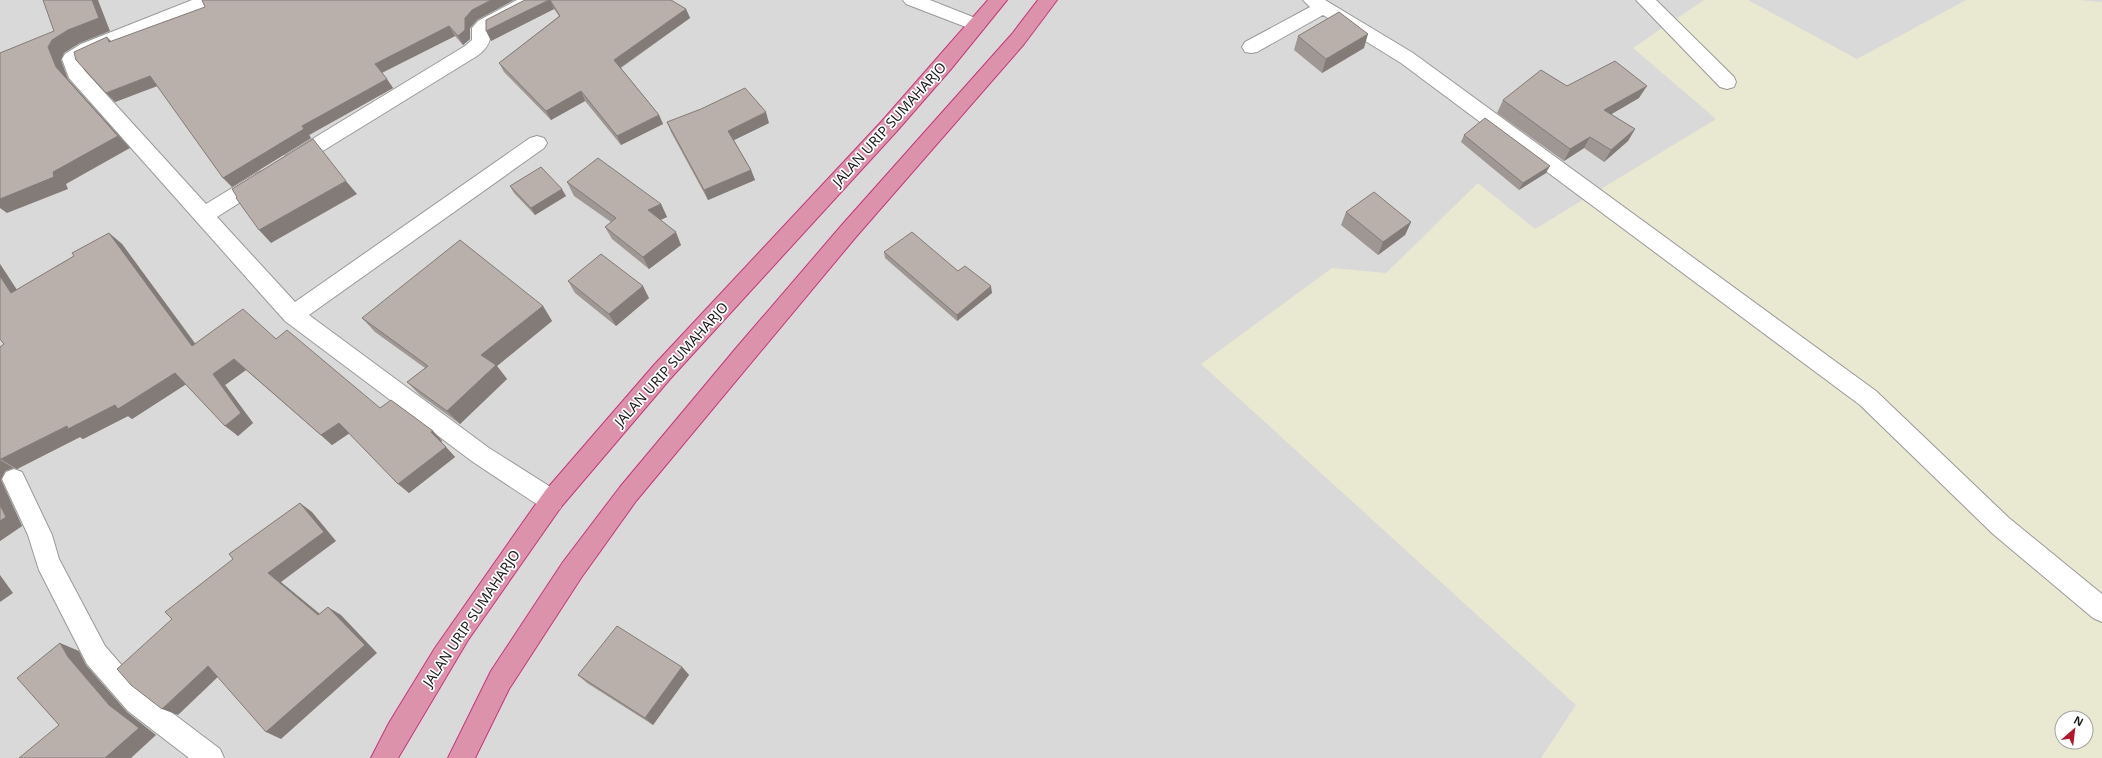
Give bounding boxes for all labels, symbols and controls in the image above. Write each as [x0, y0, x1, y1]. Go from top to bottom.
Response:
street label: JALAN URIP SUMAHARJO [827, 58, 950, 192]
street label: JALAN URIP SUMAHARJO [609, 298, 732, 432]
street label: JALAN URIP SUMAHARJO [417, 546, 524, 692]
north arrow [2054, 710, 2094, 750]
text: N [2071, 712, 2086, 729]

